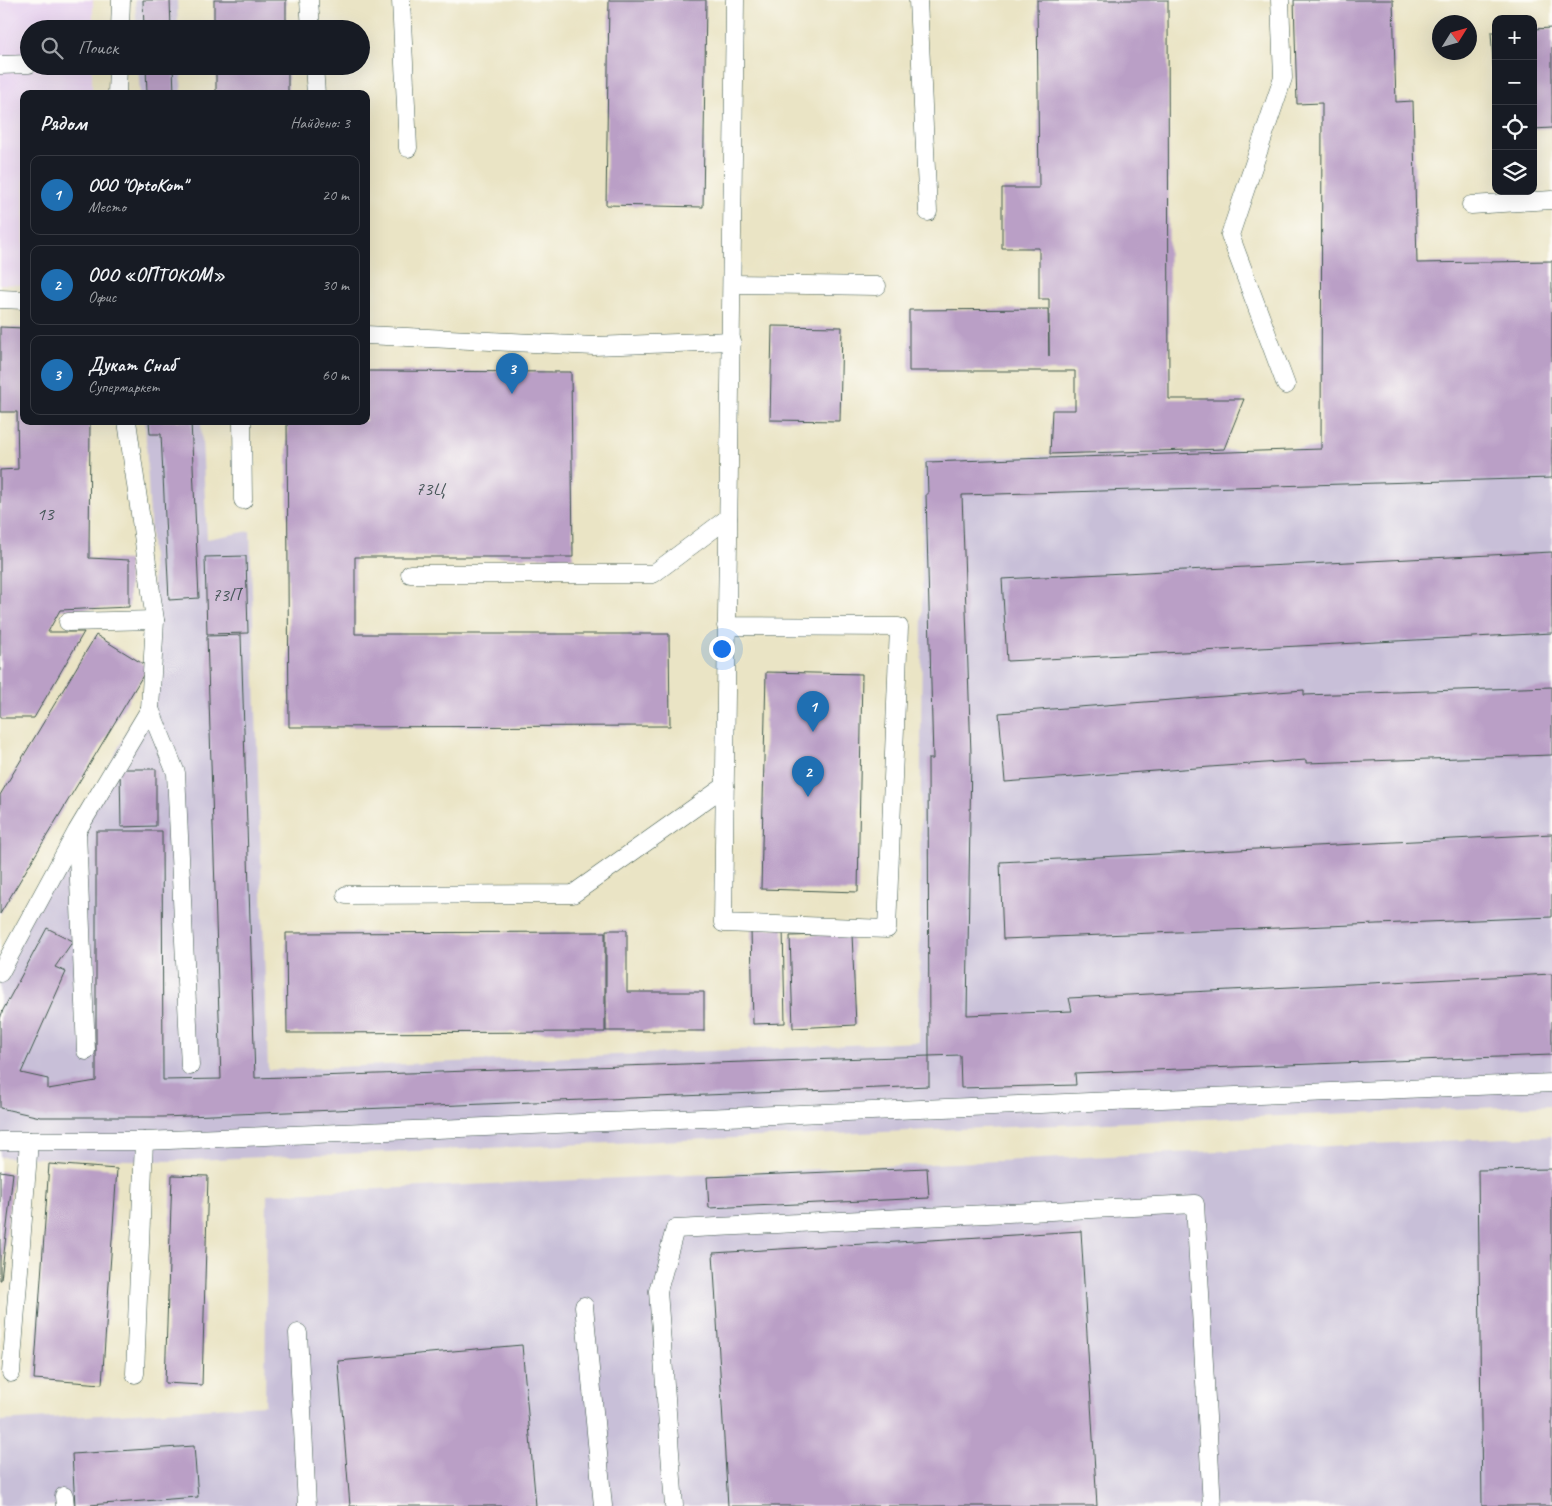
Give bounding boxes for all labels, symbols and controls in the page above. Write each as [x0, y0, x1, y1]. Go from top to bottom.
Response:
north arrow [1432, 15, 1477, 60]
map controls [1492, 15, 1537, 195]
button: + [1492, 15, 1537, 60]
search box [20, 20, 370, 75]
icon: search [38, 34, 66, 62]
text: Поиск [78, 36, 118, 60]
button: − [1492, 60, 1537, 105]
button: locate [1492, 105, 1537, 150]
text: Рядом [40, 110, 87, 136]
text: Найдено: 3 [290, 113, 350, 133]
button: layers [1492, 150, 1537, 195]
text: OOO "OptoKom" [88, 173, 187, 197]
text: 1 [53, 185, 61, 205]
text: 20 m [322, 185, 349, 205]
text: Место [88, 197, 126, 217]
text: ООО «ОПТОКОМ» [88, 263, 225, 287]
text: 2 [53, 275, 61, 295]
text: 30 m [322, 275, 349, 295]
text: Офис [88, 287, 116, 307]
text: Дукат Снаб [88, 353, 176, 377]
pin: 3 [496, 353, 528, 394]
text: 3 [53, 365, 61, 385]
text: 60 m [322, 365, 349, 385]
text: Супермаркет [88, 377, 159, 397]
house number: 73Ц [415, 477, 447, 501]
house number: 13 [36, 502, 55, 526]
house number: 73П [212, 583, 244, 607]
your location [709, 636, 735, 662]
pin: 1 [797, 691, 829, 732]
pin: 2 [792, 756, 824, 797]

